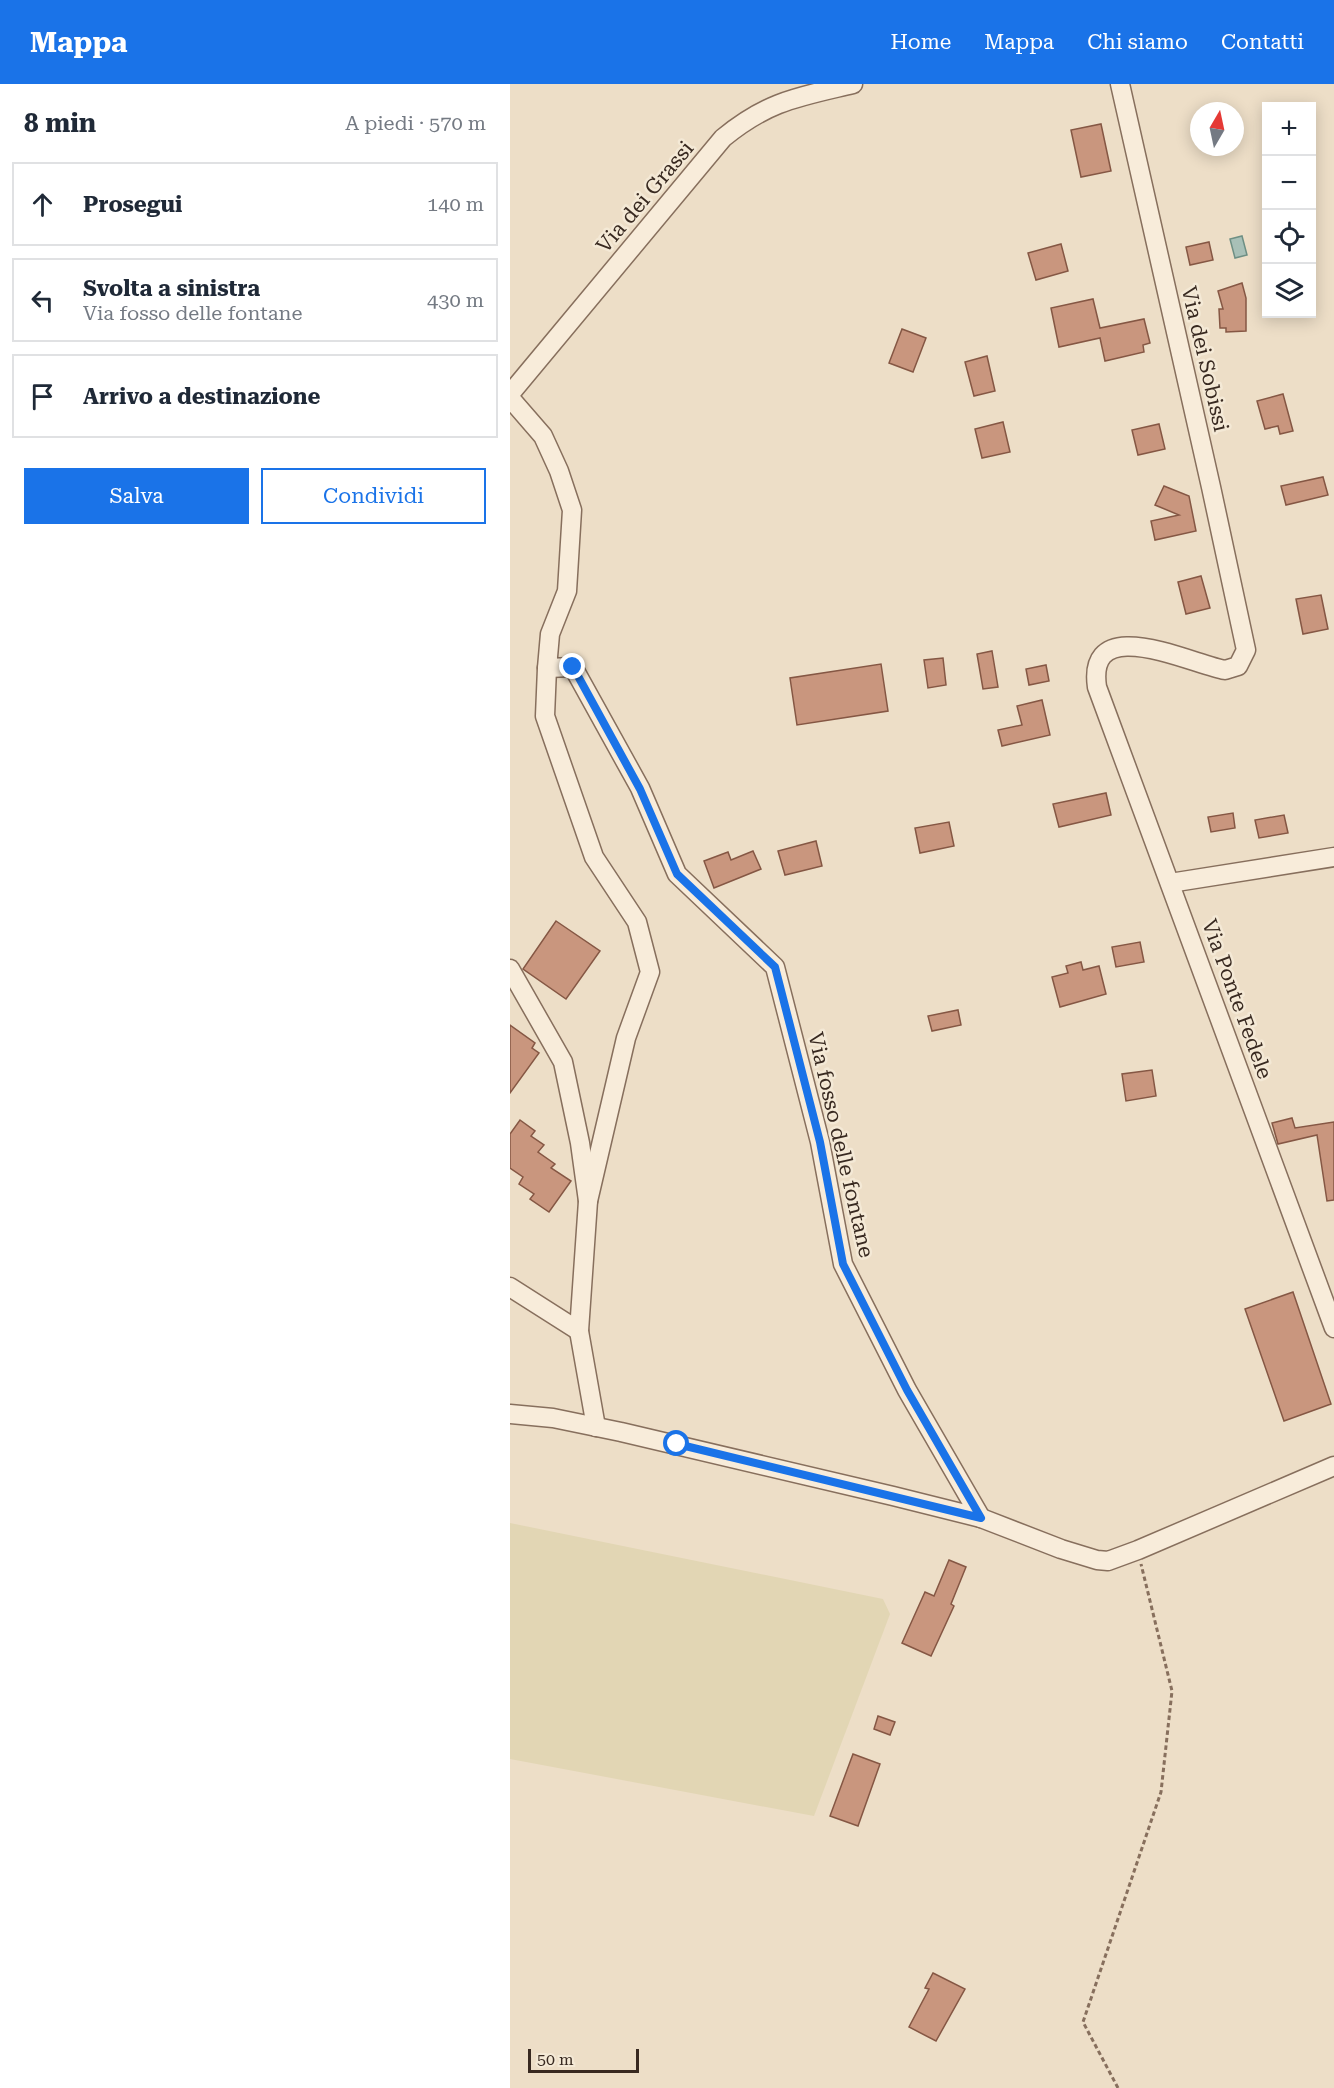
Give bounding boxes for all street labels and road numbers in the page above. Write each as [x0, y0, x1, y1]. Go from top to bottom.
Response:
street label: Via dei Grassi [591, 136, 699, 258]
street label: Via dei Sobissi [1177, 284, 1233, 434]
street label: Via Ponte Fedele [1197, 916, 1277, 1082]
street label: Via fosso delle fontane [803, 1030, 879, 1260]

